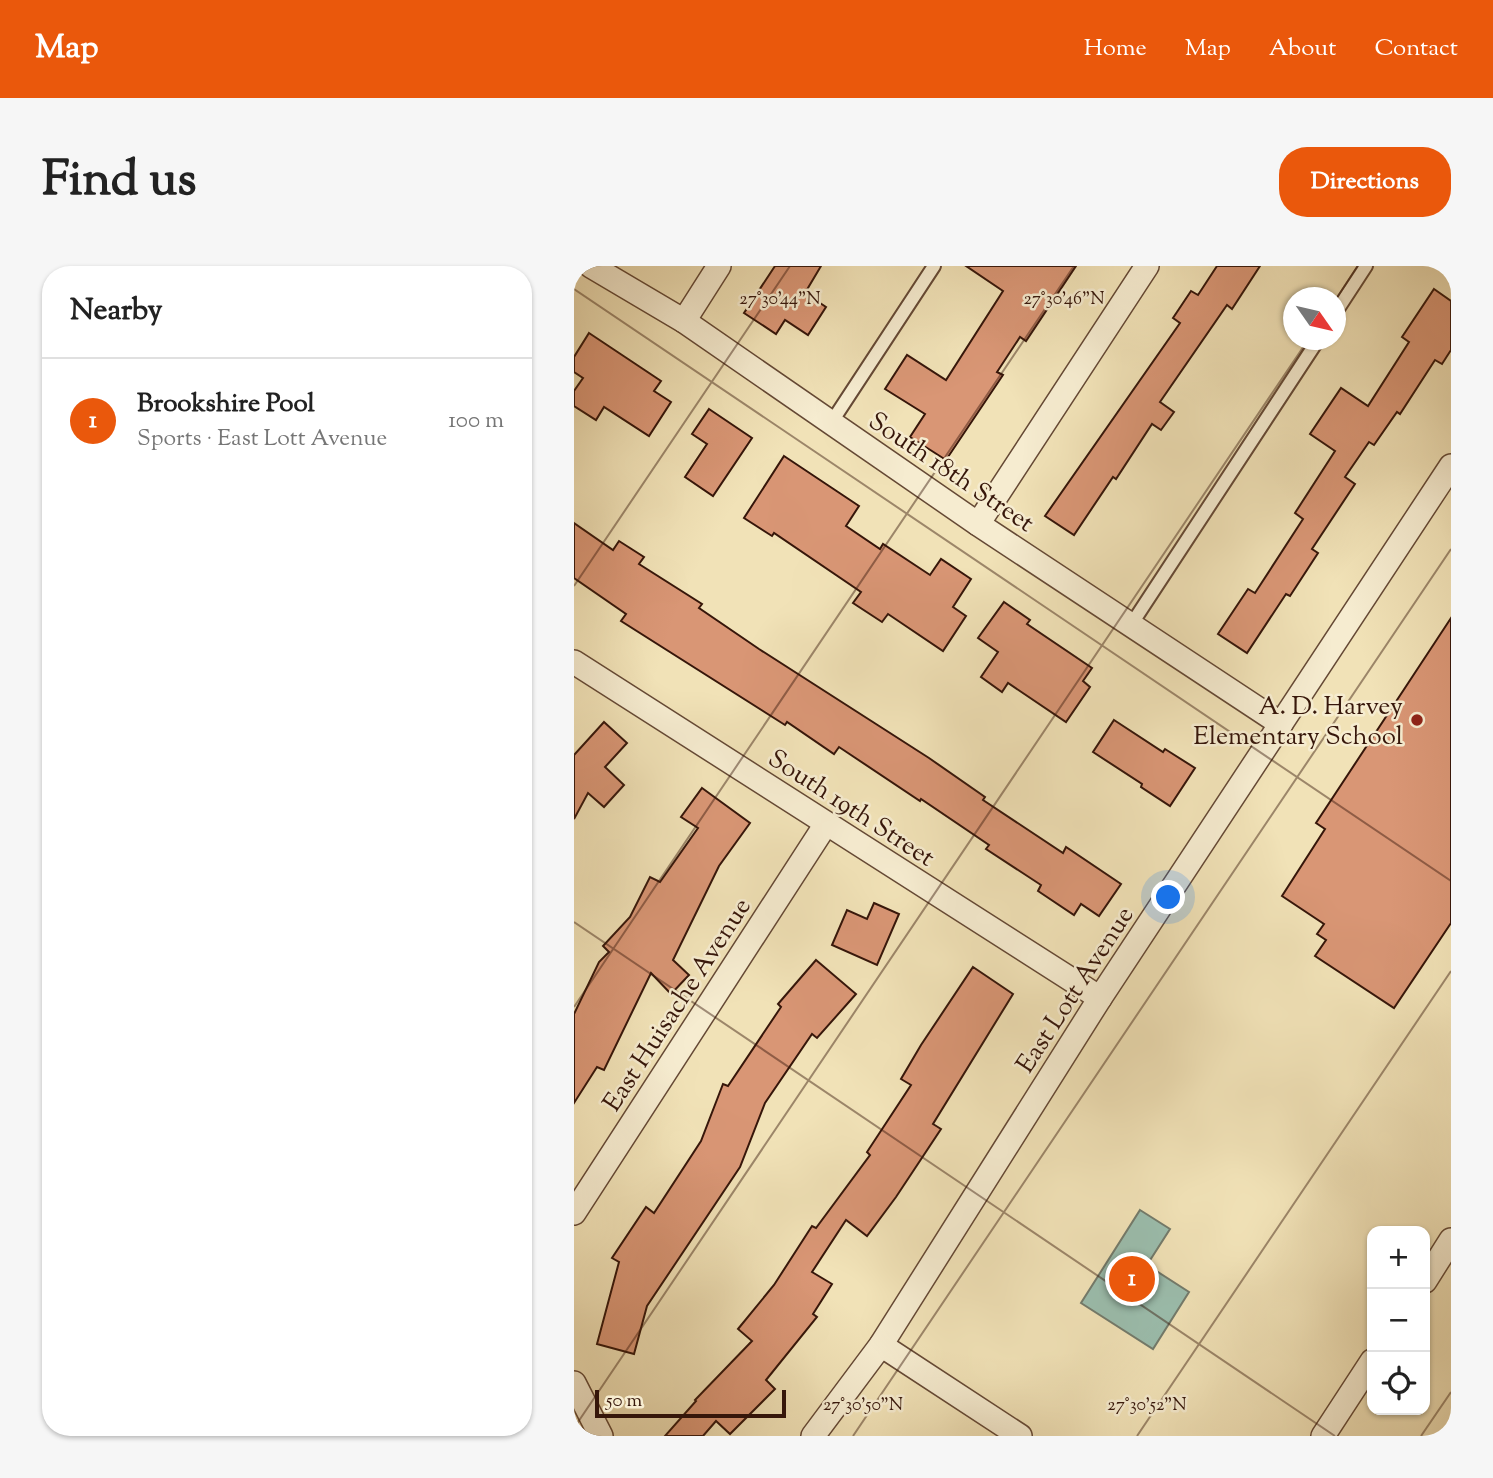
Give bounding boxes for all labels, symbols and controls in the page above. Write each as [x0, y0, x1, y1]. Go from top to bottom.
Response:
text: Map [35, 25, 99, 73]
text: Home [1084, 32, 1147, 66]
text: Map [1185, 32, 1231, 66]
text: About [1269, 32, 1336, 66]
text: Contact [1374, 32, 1458, 66]
text: Find us [42, 147, 196, 217]
button: Directions [1279, 147, 1451, 217]
text: 27°30'44"N [739, 287, 821, 313]
text: 27°30'46"N [1023, 287, 1105, 313]
north arrow [1283, 287, 1346, 350]
text: Nearby [70, 290, 162, 333]
text: Brookshire Pool [137, 386, 315, 423]
street label: South 18th Street [860, 404, 1041, 542]
text: 1 [89, 405, 97, 438]
text: 100 m [448, 405, 504, 438]
text: Sports · East Lott Avenue [137, 423, 387, 456]
place label: A. D. Harvey Elementary School [1193, 689, 1403, 756]
marker: A. D. Harvey Elementary School [1409, 712, 1425, 728]
street label: South 19th Street [760, 741, 941, 877]
your location [1151, 880, 1185, 914]
street label: East Huisache Avenue [595, 891, 761, 1120]
street label: East Lott Avenue [1008, 900, 1144, 1081]
map controls [1367, 1226, 1430, 1415]
button: + [1367, 1226, 1430, 1289]
pin: 1 [1109, 1253, 1155, 1305]
button: − [1367, 1289, 1430, 1352]
button: locate [1367, 1352, 1430, 1415]
scale bar [595, 1387, 786, 1419]
text: 50 m [606, 1388, 642, 1415]
text: 27°30'50"N [823, 1393, 903, 1419]
text: 27°30'52"N [1107, 1393, 1187, 1419]

